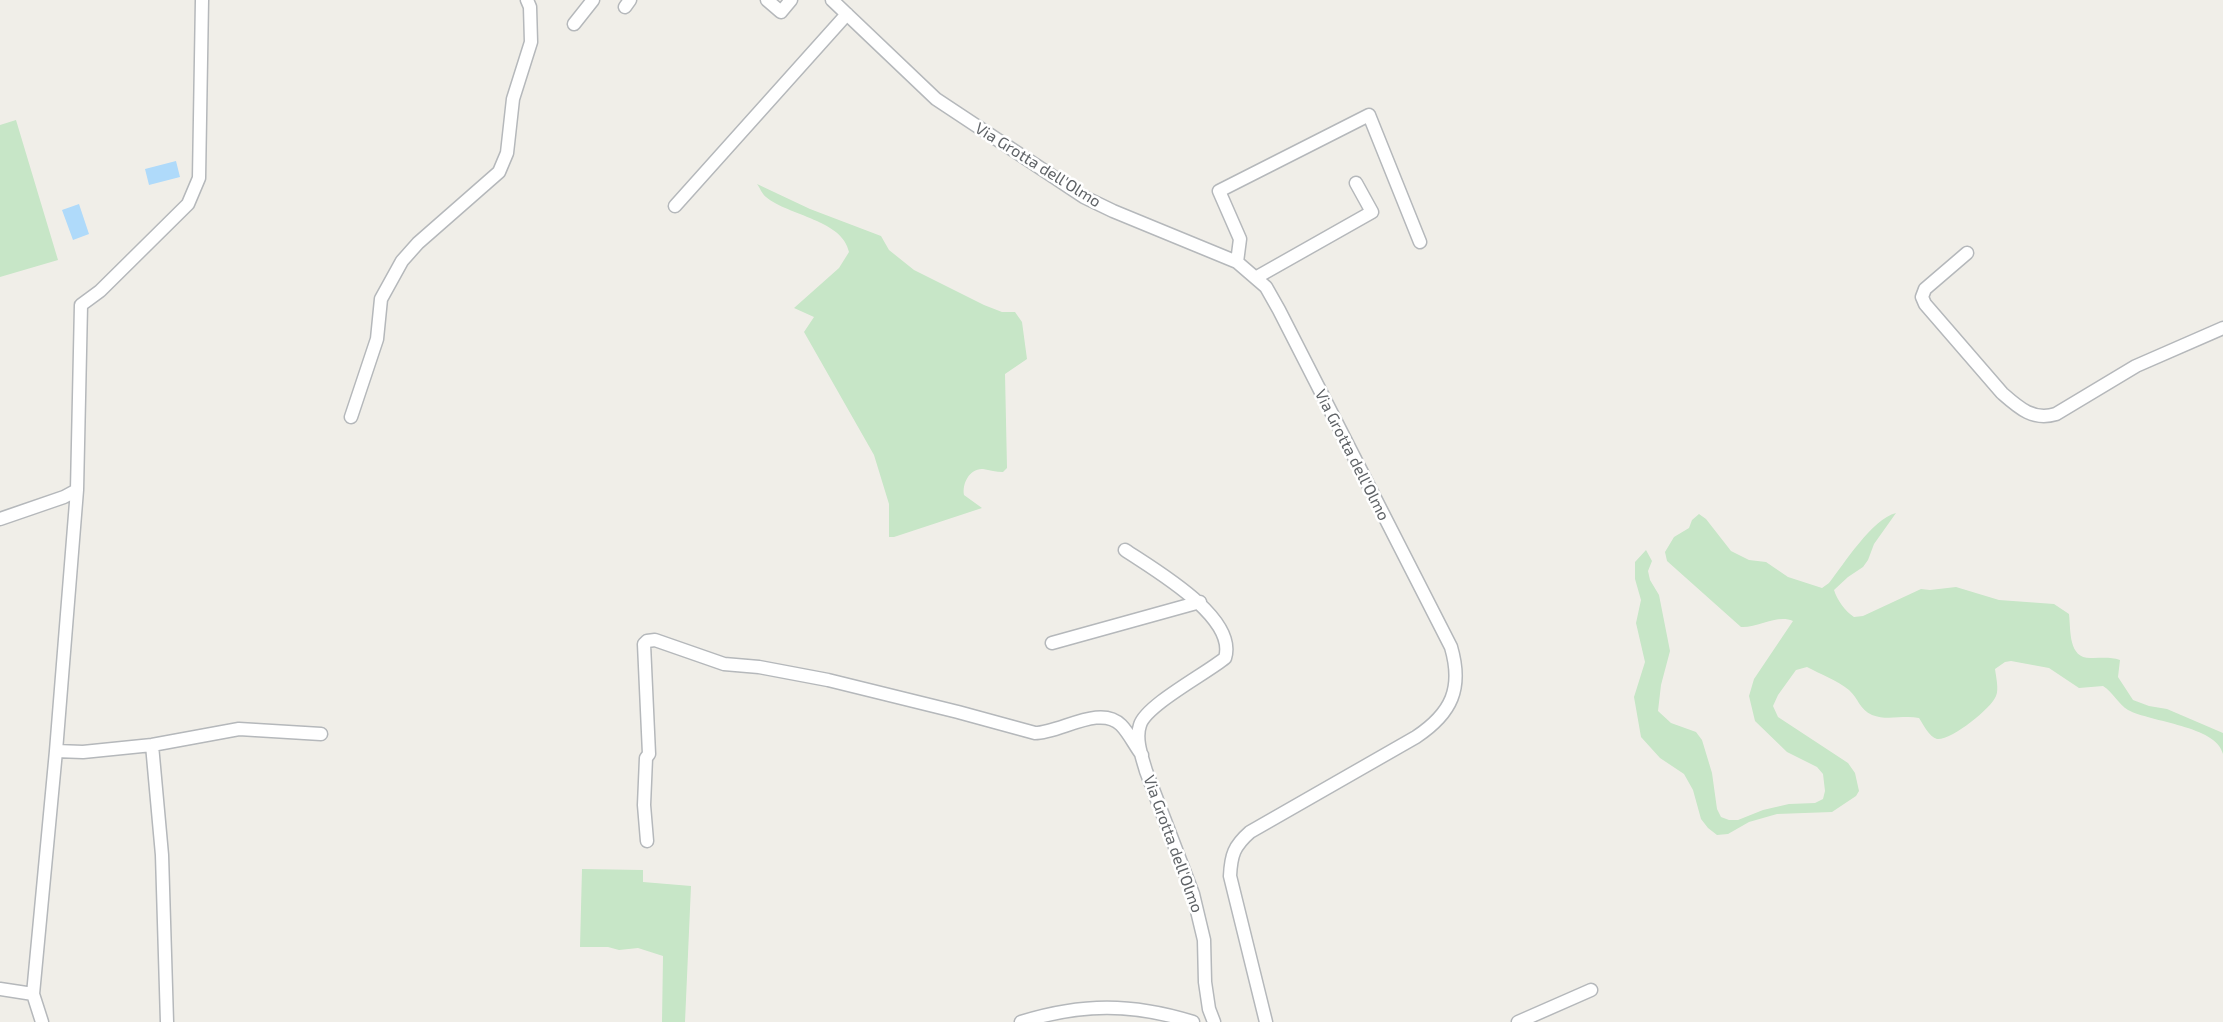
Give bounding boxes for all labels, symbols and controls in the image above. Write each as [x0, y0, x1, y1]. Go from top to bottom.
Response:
street label: Via Grotta dell'Olmo [972, 119, 1104, 211]
street label: Via Grotta dell'Olmo [1311, 386, 1393, 524]
street label: Via Grotta dell'Olmo [1139, 773, 1207, 915]

